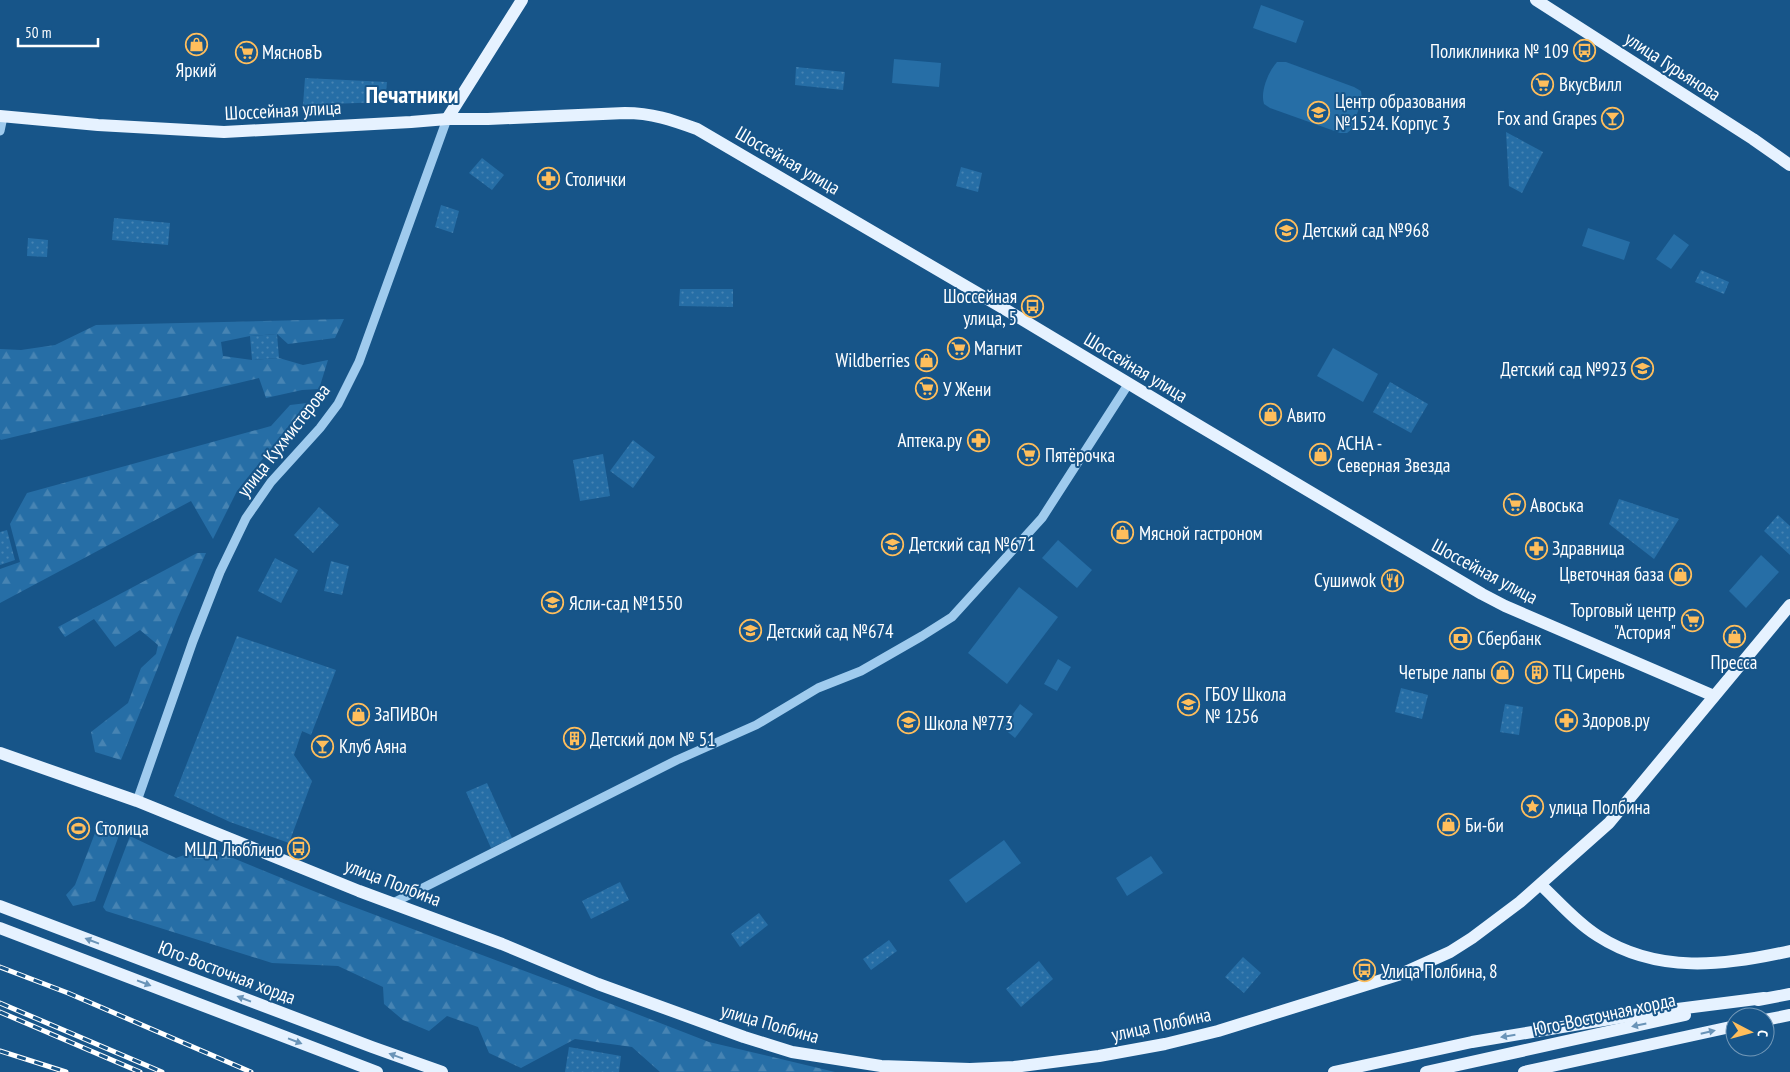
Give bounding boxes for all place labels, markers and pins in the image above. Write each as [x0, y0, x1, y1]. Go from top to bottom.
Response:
shop icon: Яркий [184, 32, 208, 56]
place label: Поликлиника № 109 [1430, 39, 1569, 63]
bus stop icon: Поликлиника № 109 [1573, 39, 1597, 63]
supermarket icon: МясновЪ [234, 40, 258, 64]
place label: МясновЪ [262, 40, 322, 64]
place label: Яркий [175, 58, 217, 82]
supermarket icon: ВкусВилл [1531, 72, 1555, 96]
place label: ВкусВилл [1559, 72, 1622, 96]
place label: Центр образования №1524. Корпус 3 [1335, 89, 1466, 135]
school or university icon: Центр образования №1524. Корпус 3 [1307, 100, 1331, 124]
place label: Fox and Grapes [1497, 106, 1597, 130]
bar icon: Fox and Grapes [1601, 106, 1625, 130]
pharmacy icon: Столички [537, 167, 561, 191]
place label: Столички [565, 167, 626, 191]
school or university icon: Детский сад №968 [1275, 218, 1299, 242]
place label: Детский сад №968 [1303, 218, 1430, 242]
place label: Шоссейная улица, 5 [943, 284, 1017, 330]
bus stop icon: Шоссейная улица, 5 [1021, 295, 1045, 319]
supermarket icon: Магнит [946, 336, 970, 360]
place label: Магнит [974, 336, 1023, 360]
place label: Wildberries [836, 348, 910, 372]
shop icon: Wildberries [914, 348, 938, 372]
place label: Детский сад №923 [1500, 357, 1627, 381]
school or university icon: Детский сад №923 [1631, 357, 1655, 381]
supermarket icon: У Жени [915, 377, 939, 401]
place label: У Жени [943, 377, 991, 401]
shop icon: Авито [1259, 403, 1283, 427]
place label: Авито [1287, 403, 1326, 427]
place label: Аптека.ру [897, 428, 963, 452]
pharmacy icon: Аптека.ру [966, 428, 990, 452]
place label: АСНА - Северная Звезда [1337, 431, 1450, 477]
shop icon: АСНА - Северная Звезда [1309, 442, 1333, 466]
supermarket icon: Пятёрочка [1017, 443, 1041, 467]
place label: Пятёрочка [1045, 443, 1115, 467]
supermarket icon: Авоська [1502, 493, 1526, 517]
place label: Авоська [1530, 493, 1584, 517]
shop icon: Мясной гастроном [1111, 521, 1135, 545]
place label: Мясной гастроном [1139, 521, 1263, 545]
school or university icon: Детский сад №671 [881, 532, 905, 556]
place label: Детский сад №671 [909, 532, 1036, 556]
pharmacy icon: Здравница [1524, 536, 1548, 560]
place label: Здравница [1552, 536, 1625, 560]
place label: Цветочная база [1559, 562, 1664, 586]
shop icon: Цветочная база [1668, 562, 1692, 586]
place label: Сушиwok [1314, 568, 1377, 592]
restaurant icon: Сушиwok [1380, 568, 1404, 592]
school or university icon: Ясли-сад №1550 [541, 591, 565, 615]
place label: Ясли-сад №1550 [569, 591, 683, 615]
place label: Торговый центр "Астория" [1570, 598, 1676, 644]
supermarket icon: Торговый центр "Астория" [1680, 609, 1704, 633]
school or university icon: Детский сад №674 [739, 619, 763, 643]
place label: Детский сад №674 [767, 619, 894, 643]
shop icon: Пресса [1722, 624, 1746, 648]
bank icon: Сбербанк [1449, 626, 1473, 650]
place label: Сбербанк [1477, 626, 1542, 650]
place label: Пресса [1711, 650, 1757, 674]
place label: Четыре лапы [1399, 660, 1486, 684]
shop icon: Четыре лапы [1490, 660, 1514, 684]
building icon: ТЦ Сирень [1525, 660, 1549, 684]
place label: ТЦ Сирень [1553, 660, 1625, 684]
place label: ГБОУ Школа № 1256 [1205, 682, 1286, 728]
school or university icon: ГБОУ Школа № 1256 [1177, 693, 1201, 717]
shop icon: ЗаПИВОн [346, 702, 370, 726]
place label: ЗаПИВОн [374, 702, 438, 726]
pharmacy icon: Здоров.ру [1554, 708, 1578, 732]
place label: Здоров.ру [1582, 708, 1650, 732]
school or university icon: Школа №773 [896, 711, 920, 735]
place label: Школа №773 [924, 711, 1013, 735]
building icon: Детский дом № 51 [562, 727, 586, 751]
place label: Детский дом № 51 [590, 727, 716, 751]
bar icon: Клуб Аяна [311, 734, 335, 758]
place label: Клуб Аяна [339, 734, 407, 758]
place icon: улица Полбина [1521, 795, 1545, 819]
place label: улица Полбина [1549, 795, 1650, 819]
shop icon: Би-би [1437, 813, 1461, 837]
place label: Би-би [1465, 813, 1504, 837]
sports icon: Столица [67, 816, 91, 840]
place label: Столица [95, 816, 149, 840]
place label: МЦД Люблино [184, 837, 283, 861]
bus stop icon: МЦД Люблино [287, 837, 311, 861]
bus stop icon: Улица Полбина, 8 [1353, 959, 1377, 983]
place label: Улица Полбина, 8 [1381, 959, 1497, 983]

